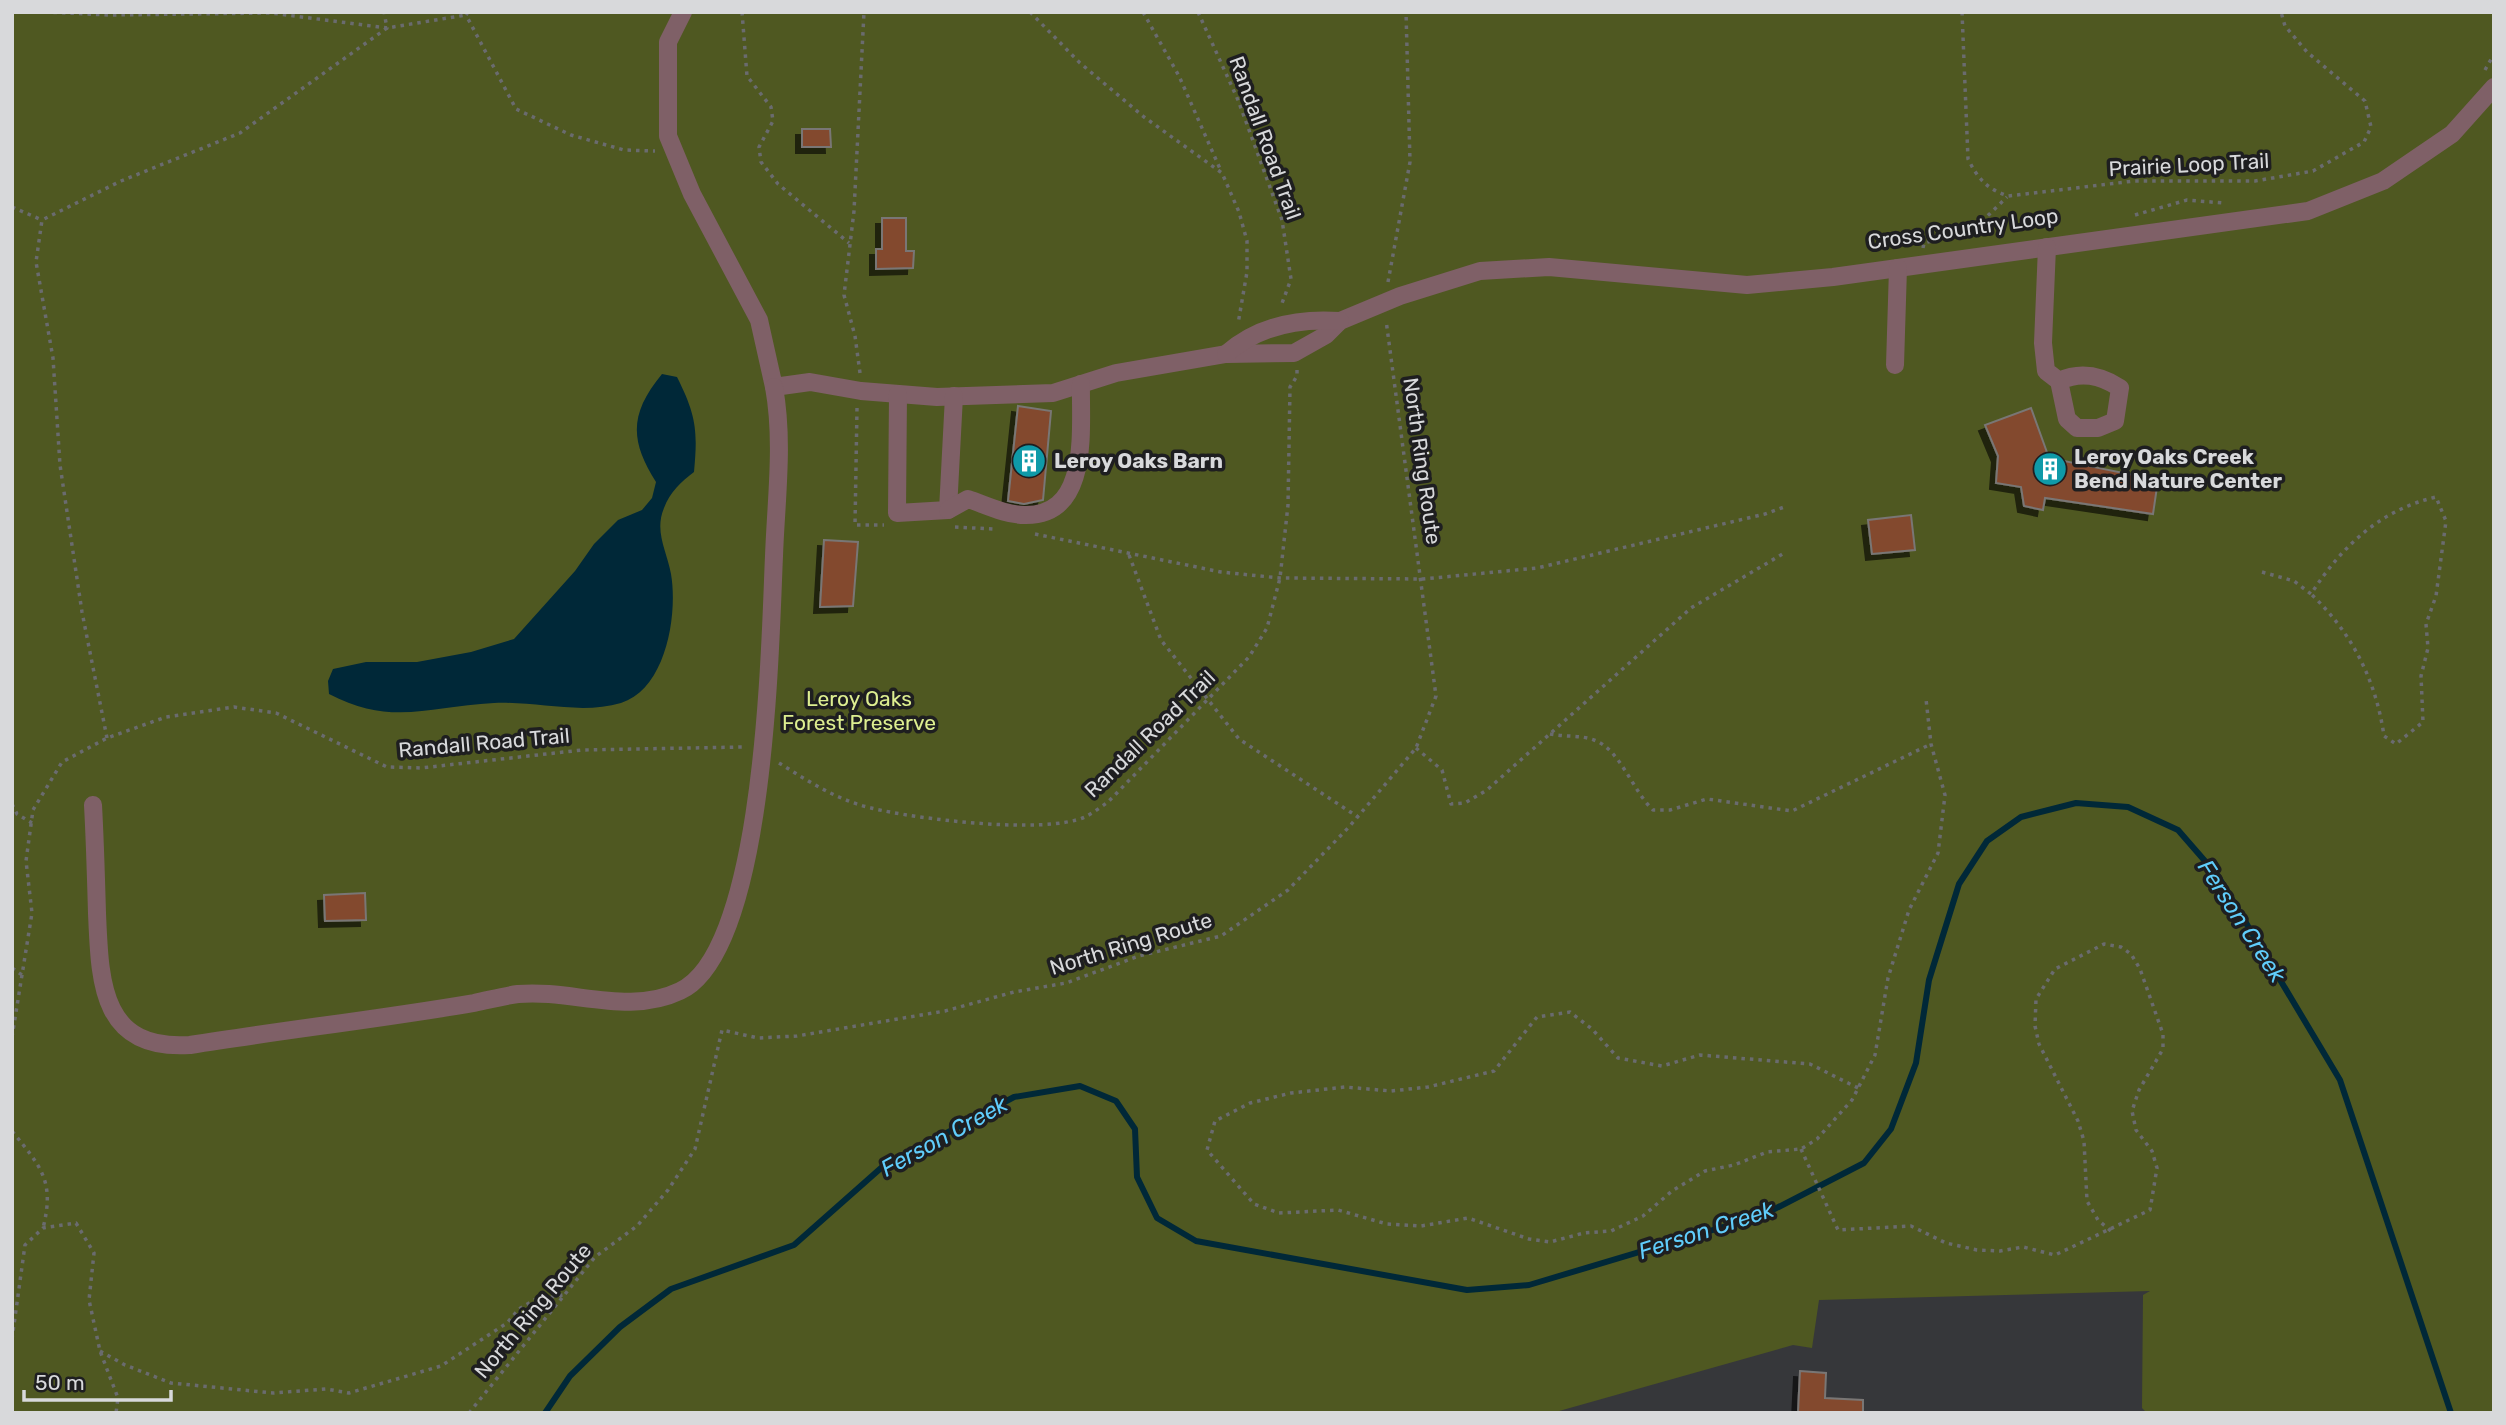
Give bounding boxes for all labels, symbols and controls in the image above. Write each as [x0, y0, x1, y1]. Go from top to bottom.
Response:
street label: Randall Road Trail [1224, 53, 1307, 223]
street label: Prairie Loop Trail [2108, 148, 2270, 181]
street label: Cross Country Loop [1866, 203, 2060, 254]
street label: North Ring Route [1398, 376, 1447, 546]
building icon: Leroy Oaks Barn [1010, 442, 1048, 480]
place label: Leroy Oaks Creek Bend Nature Center [2074, 444, 2282, 493]
place label: Leroy Oaks Barn [1054, 448, 1223, 473]
building icon: Leroy Oaks Creek Bend Nature Center [2031, 450, 2069, 488]
street label: Randall Road Trail [1079, 665, 1220, 802]
park label: Leroy Oaks Forest Preserve [782, 686, 936, 735]
street label: Randall Road Trail [397, 723, 571, 762]
water label: Ferson Creek [2192, 854, 2293, 989]
street label: North Ring Route [1047, 907, 1215, 980]
water label: Ferson Creek [876, 1089, 1013, 1182]
water label: Ferson Creek [1635, 1195, 1778, 1265]
street label: North Ring Route [469, 1238, 596, 1383]
scale bar [24, 1358, 172, 1402]
text: 50 m [35, 1370, 85, 1395]

